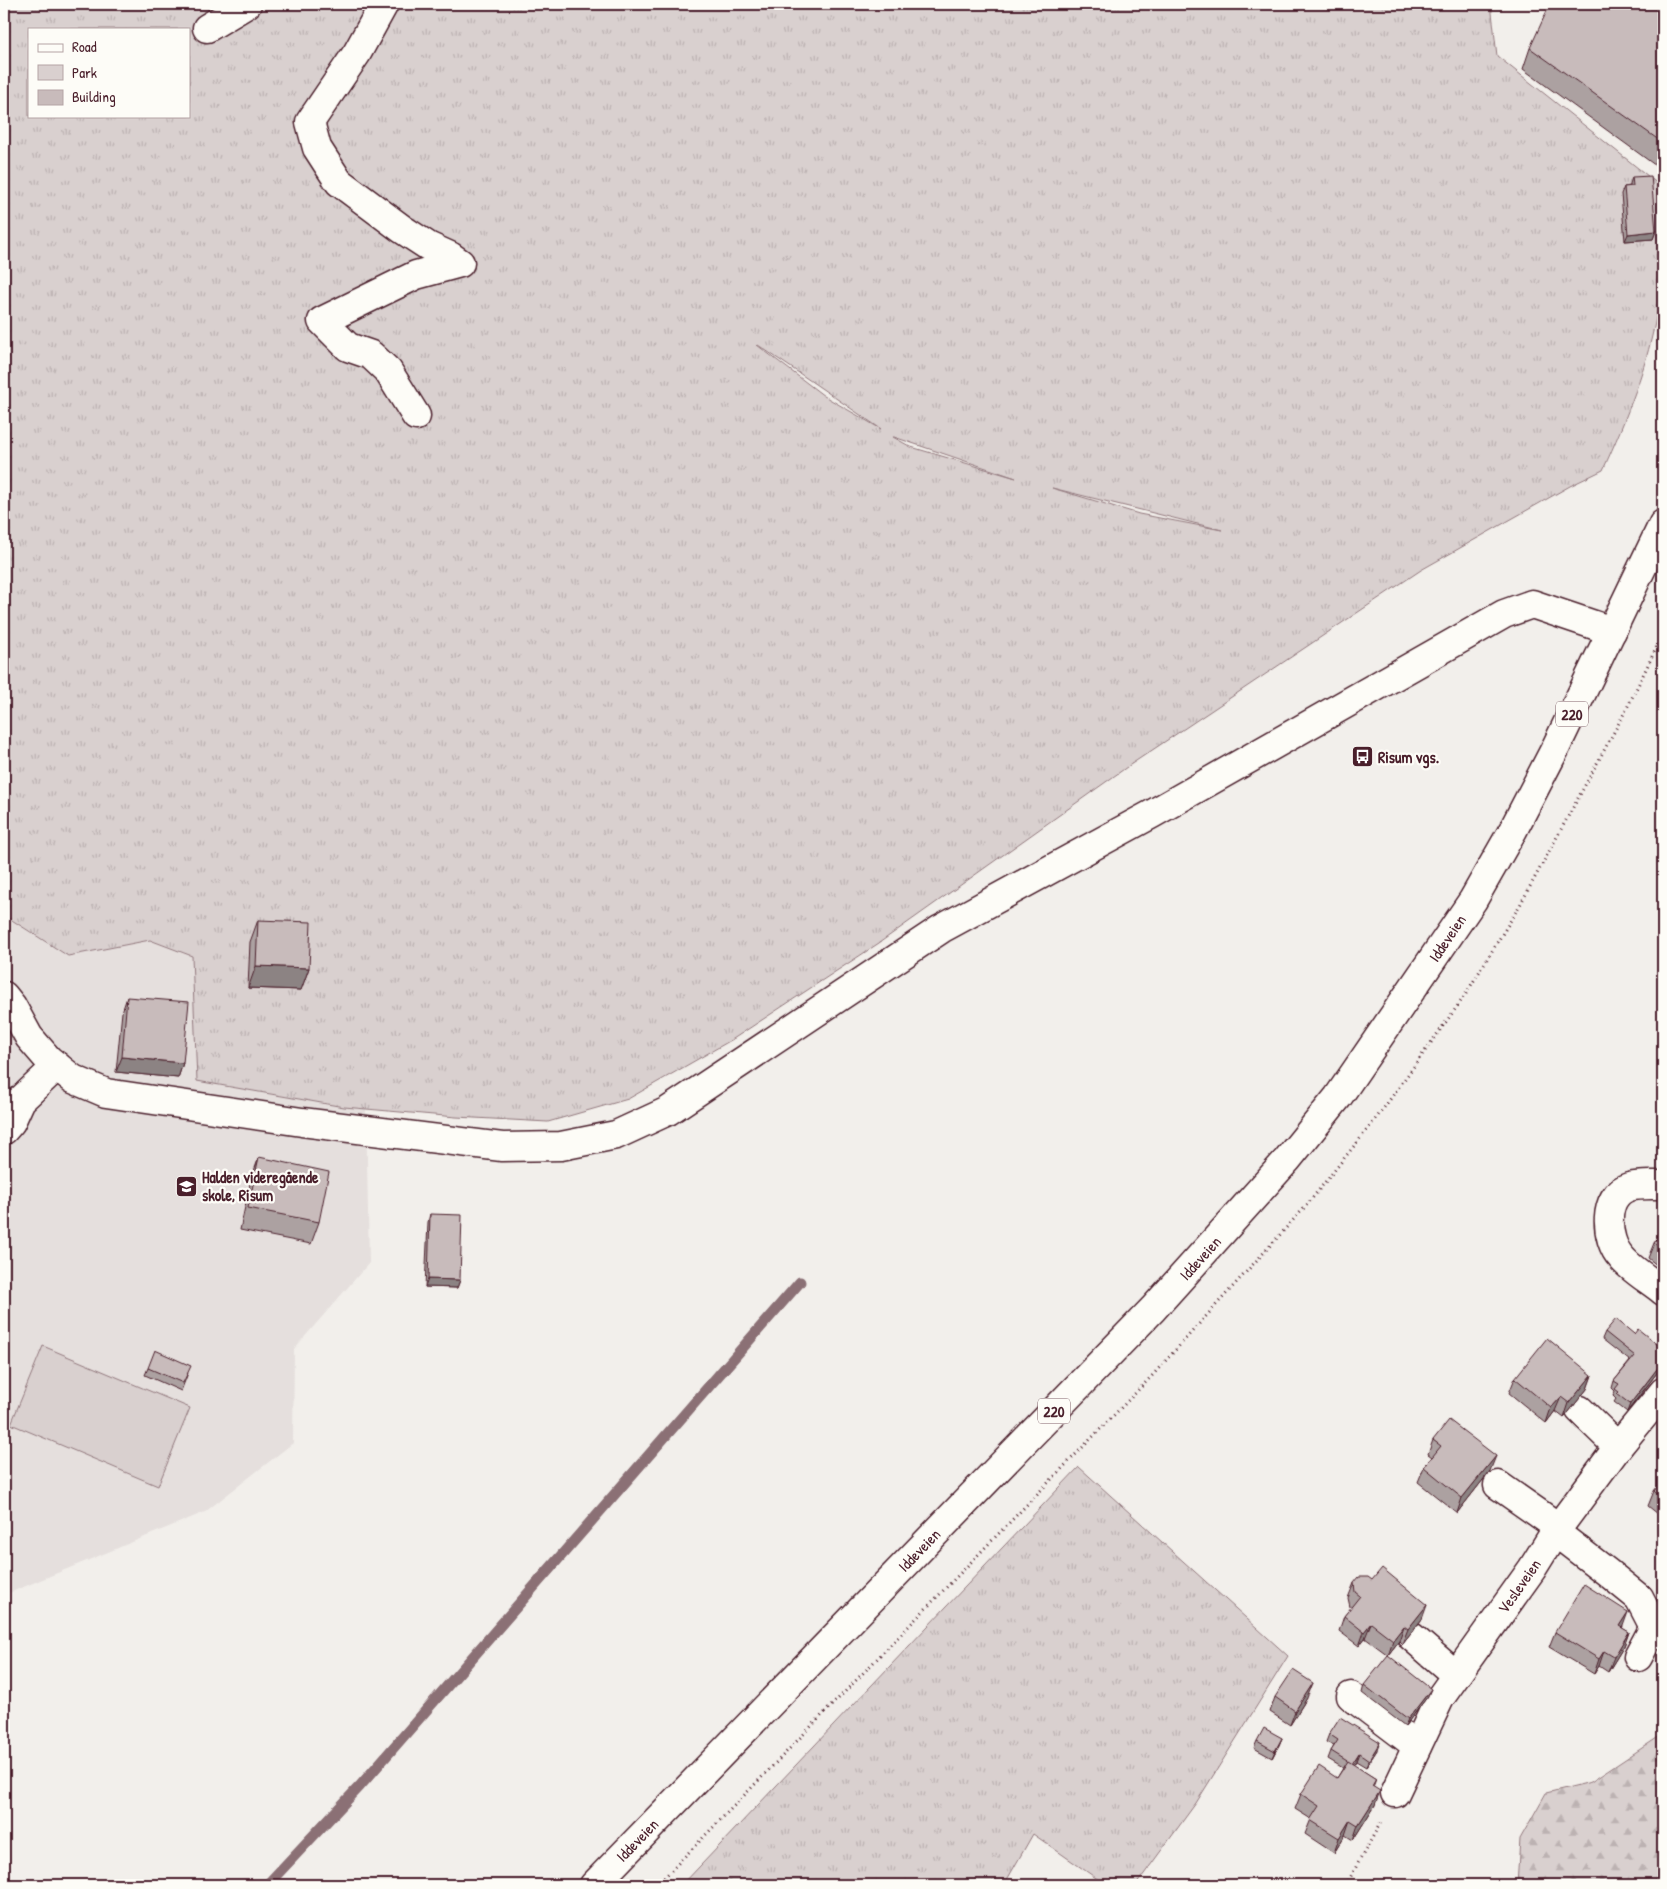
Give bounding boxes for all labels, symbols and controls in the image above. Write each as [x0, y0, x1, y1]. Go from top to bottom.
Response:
legend [28, 28, 190, 118]
text: Road [72, 36, 97, 57]
text: Park [72, 62, 97, 83]
text: Building [72, 86, 116, 107]
road number: 220 [1556, 702, 1588, 726]
bus stop icon: Risum vgs. [1350, 745, 1374, 769]
place label: Risum vgs. [1378, 746, 1439, 769]
street label: Iddeveien [1423, 910, 1471, 966]
place label: Halden videregående skole, Risum [202, 1166, 319, 1206]
school or university icon: Halden videregående skole, Risum [174, 1174, 198, 1198]
street label: Iddeveien [1174, 1231, 1226, 1285]
road number: 220 [1038, 1398, 1070, 1424]
street label: Iddeveien [893, 1523, 945, 1577]
street label: Vesleveien [1492, 1554, 1546, 1618]
street label: Iddeveien [611, 1813, 663, 1867]

